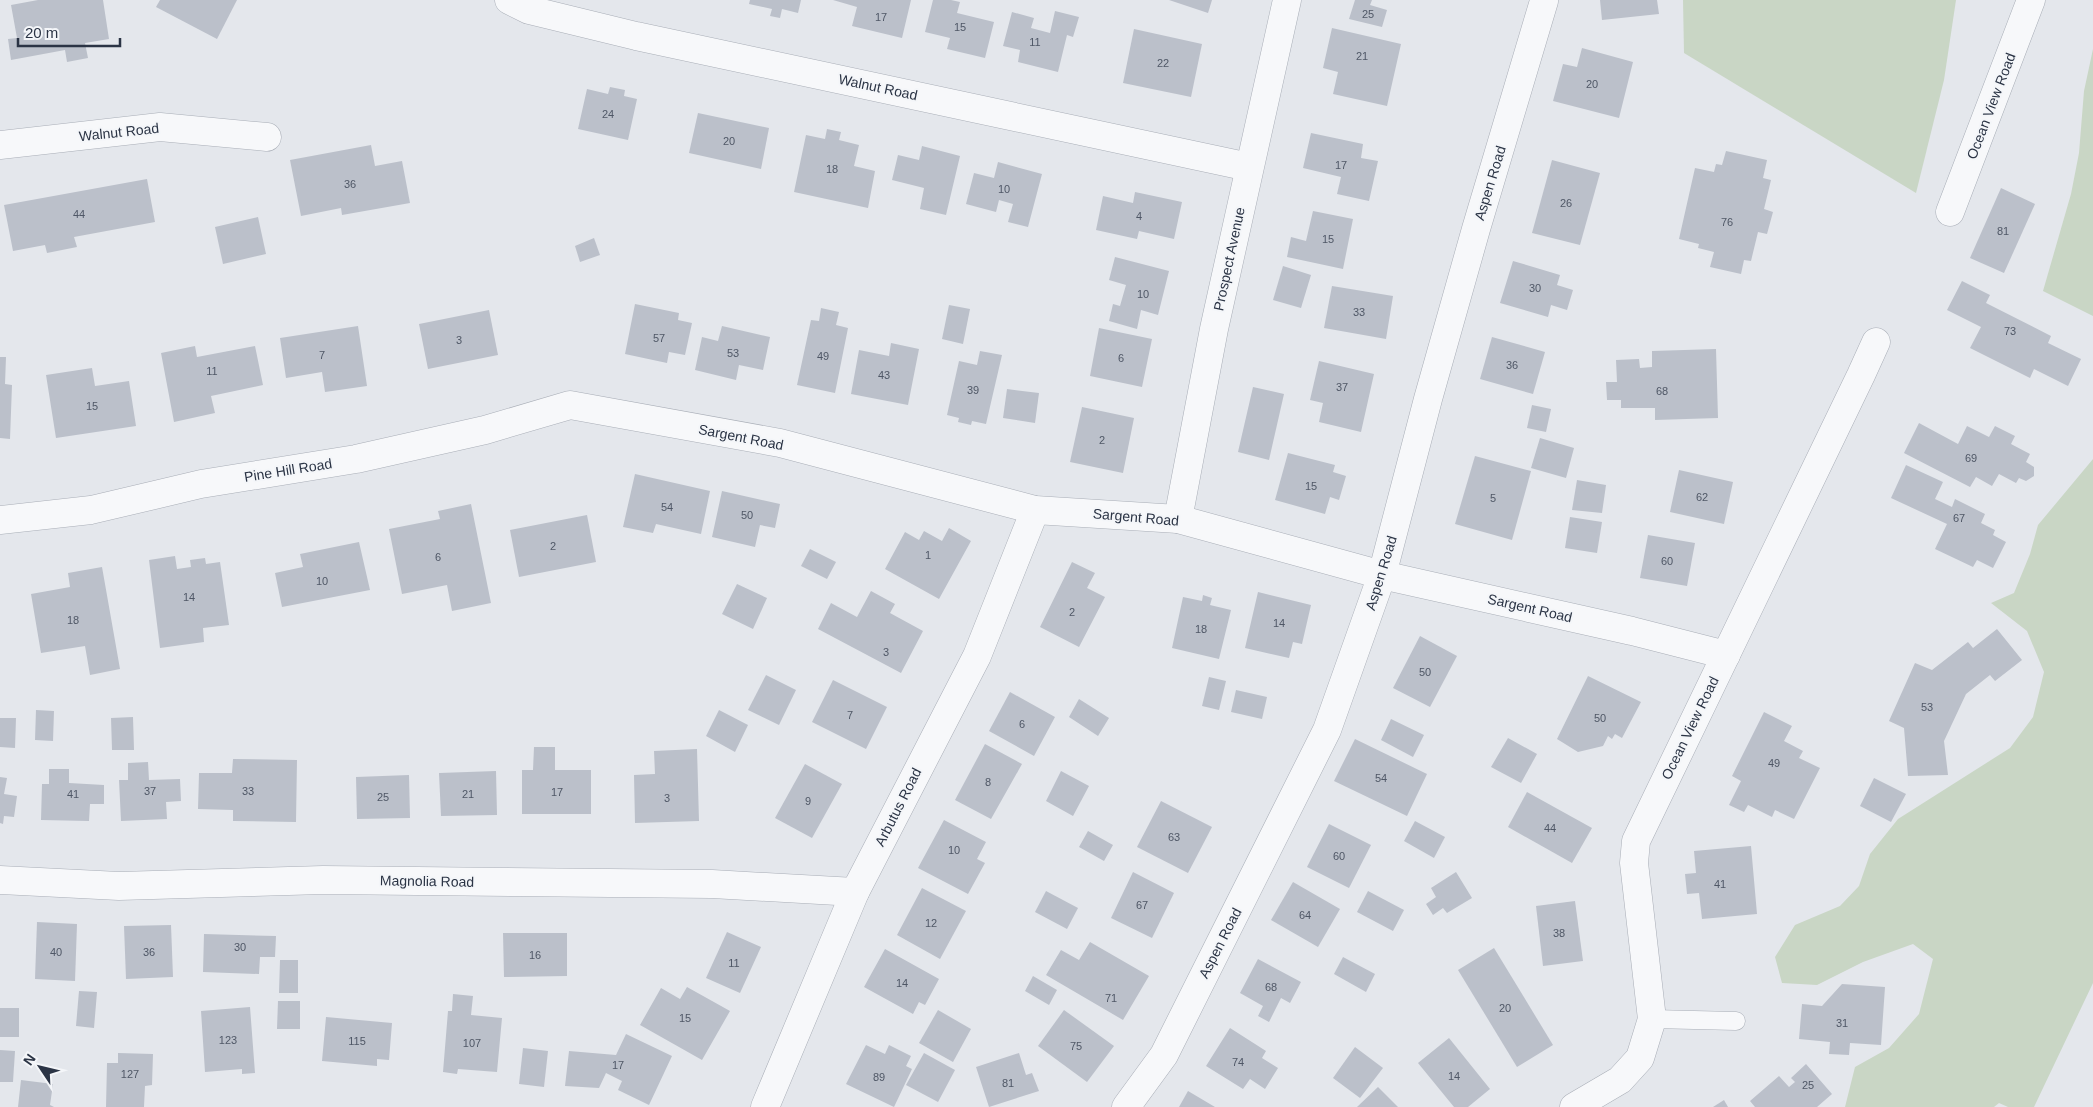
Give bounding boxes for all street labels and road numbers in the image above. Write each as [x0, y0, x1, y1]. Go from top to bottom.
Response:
street label: Ocean View Road [1963, 51, 2019, 161]
street label: Walnut Road [837, 71, 919, 103]
street label: Walnut Road [78, 120, 160, 144]
street label: Aspen Road [1471, 144, 1509, 222]
street label: Prospect Avenue [1210, 205, 1248, 312]
street label: Sargent Road [697, 421, 785, 453]
street label: Pine Hill Road [243, 455, 333, 485]
street label: Sargent Road [1092, 505, 1180, 529]
street label: Aspen Road [1362, 534, 1400, 612]
street label: Sargent Road [1486, 590, 1574, 626]
street label: Ocean View Road [1658, 674, 1722, 782]
street label: Arbutus Road [871, 765, 925, 849]
street label: Magnolia Road [380, 872, 474, 890]
street label: Aspen Road [1195, 905, 1245, 981]

